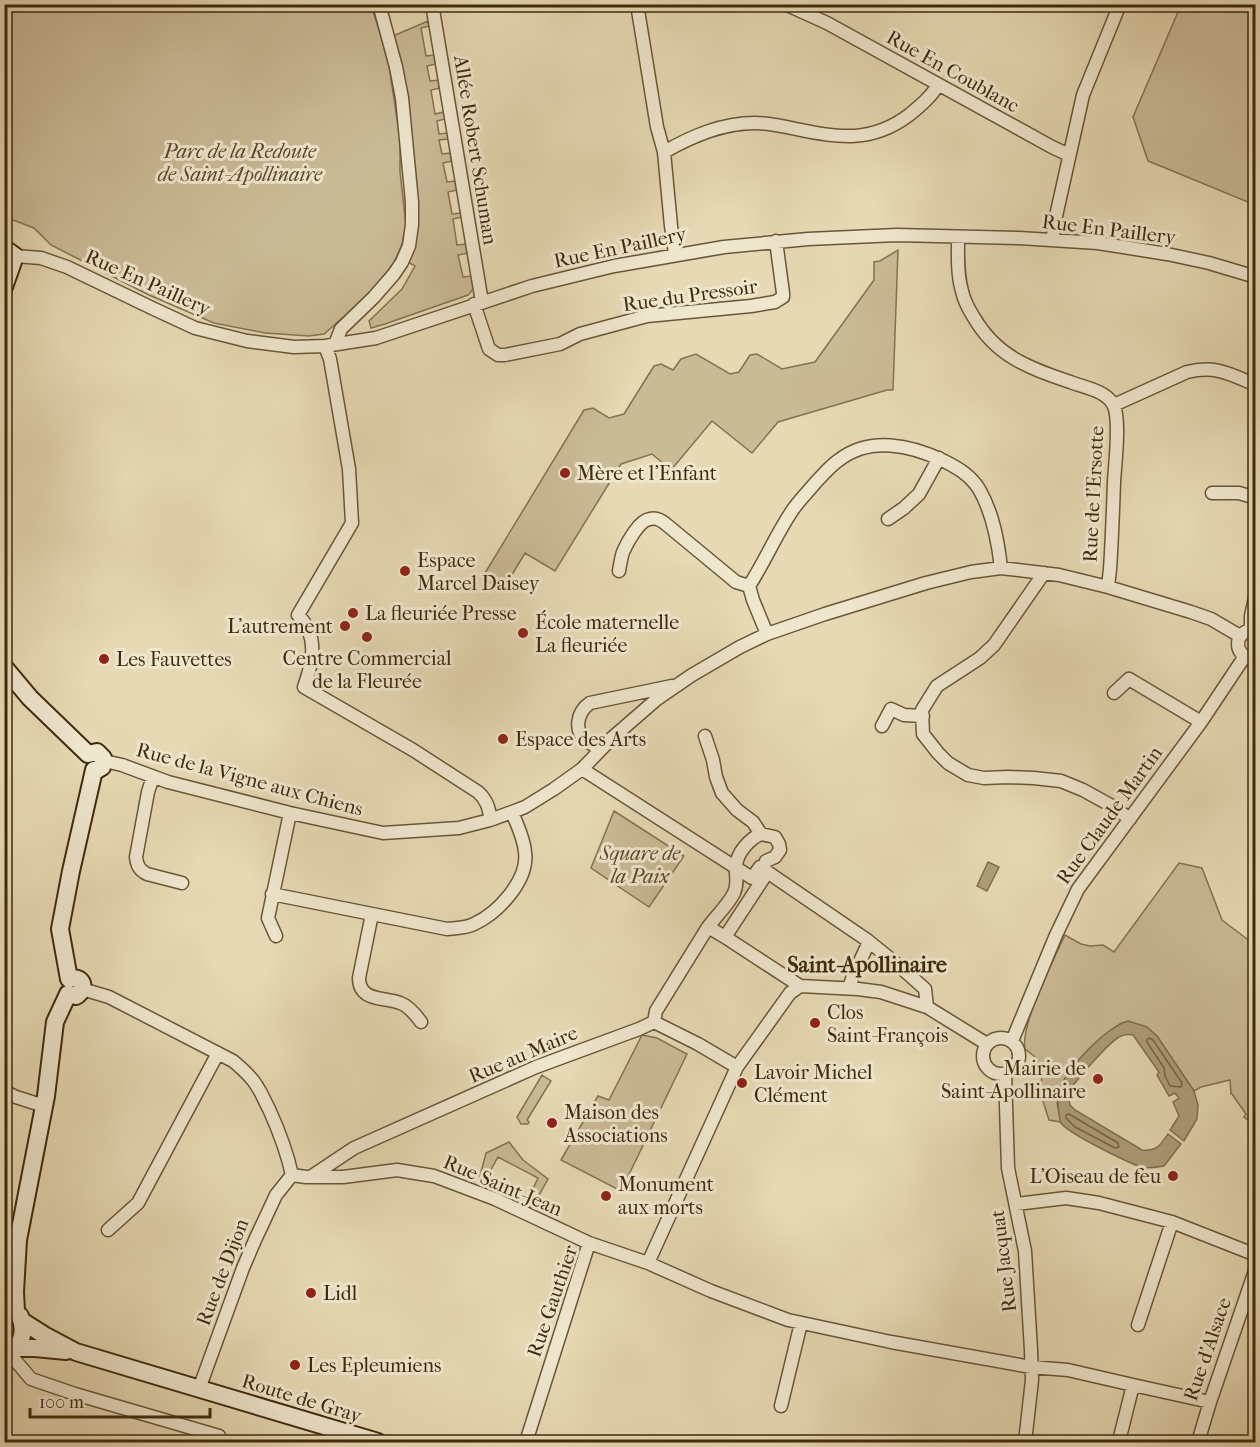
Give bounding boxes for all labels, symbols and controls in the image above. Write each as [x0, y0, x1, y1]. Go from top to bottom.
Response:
street label: Rue En Coublanc [883, 26, 1023, 117]
street label: Allée Robert Schuman [449, 53, 502, 247]
park label: Parc de la Redoute de Saint-Apollinaire [158, 140, 323, 186]
street label: Rue En Paillery [1041, 210, 1179, 249]
street label: Rue En Paillery [552, 222, 690, 273]
street label: Rue En Paillery [82, 245, 215, 321]
street label: Rue du Pressoir [621, 275, 759, 316]
street label: Rue de l'Ersotte [1078, 425, 1109, 563]
place label: Mère et l'Enfant [577, 462, 717, 485]
marker: Mère et l'Enfant [558, 466, 572, 480]
place label: Espace Marcel Daisey [417, 549, 541, 595]
marker: Espace Marcel Daisey [398, 564, 412, 578]
place label: La fleuriée Presse [365, 602, 517, 625]
marker: La fleuriée Presse [346, 606, 360, 620]
place label: École maternelle La fleuriée [535, 610, 679, 657]
place label: L'autrement [227, 615, 333, 638]
marker: L'autrement [338, 619, 352, 633]
marker: École maternelle La fleuriée [516, 626, 530, 640]
marker: Centre Commercial de la Fleurée [360, 630, 374, 644]
place label: Centre Commercial de la Fleurée [282, 647, 452, 693]
place label: Les Fauvettes [116, 648, 232, 671]
marker: Les Fauvettes [97, 652, 111, 666]
place label: Espace des Arts [515, 728, 646, 751]
marker: Espace des Arts [496, 732, 510, 746]
street label: Rue de la Vigne aux Chiens [134, 738, 366, 821]
street label: Rue Claude Martin [1052, 742, 1167, 889]
park label: Square de la Paix [599, 842, 681, 888]
district label: Saint-Apollinaire [787, 952, 947, 978]
place label: Clos Saint-François [827, 1001, 948, 1047]
marker: Clos Saint-François [808, 1016, 822, 1030]
street label: Rue au Maire [465, 1021, 581, 1088]
place label: Mairie de Saint-Apollinaire [941, 1057, 1086, 1103]
place label: Lavoir Michel Clément [754, 1061, 873, 1107]
marker: Mairie de Saint-Apollinaire [1091, 1072, 1105, 1086]
marker: Lavoir Michel Clément [735, 1076, 749, 1090]
place label: Maison des Associations [563, 1101, 668, 1147]
marker: Maison des Associations [545, 1116, 559, 1130]
street label: Rue Saint-Jean [440, 1150, 566, 1221]
place label: L'Oiseau de feu [1030, 1165, 1162, 1188]
marker: L'Oiseau de feu [1166, 1169, 1180, 1183]
place label: Monument aux morts [618, 1173, 714, 1219]
marker: Monument aux morts [599, 1189, 613, 1203]
street label: Rue Jacquat [986, 1208, 1021, 1313]
street label: Rue de Dijon [192, 1215, 253, 1329]
street label: Rue Gauthier [523, 1242, 583, 1360]
place label: Lidl [323, 1282, 358, 1305]
marker: Lidl [304, 1286, 318, 1300]
street label: Rue d'Alsace [1179, 1294, 1236, 1404]
place label: Les Epleumiens [307, 1354, 441, 1377]
marker: Les Epleumiens [288, 1358, 302, 1372]
street label: Route de Gray [239, 1369, 366, 1428]
scale bar [30, 1381, 210, 1419]
text: 100 m [39, 1392, 84, 1413]

